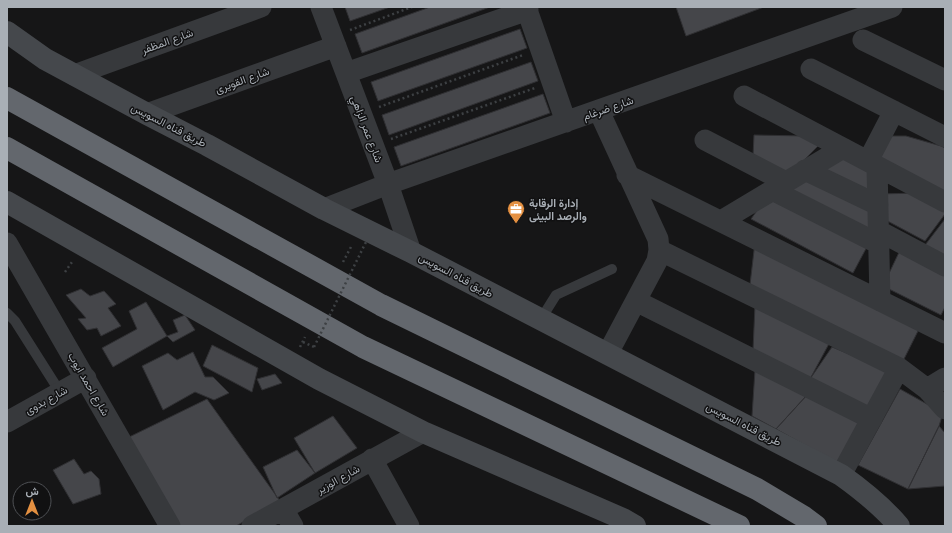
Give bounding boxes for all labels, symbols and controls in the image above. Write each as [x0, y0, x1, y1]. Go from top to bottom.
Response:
street label: شارع المظفر [138, 25, 195, 58]
street label: شارع القويرى [213, 64, 272, 97]
street label: شارع ضرغام [581, 93, 636, 124]
street label: شارع عمر الزاهي [345, 94, 386, 166]
street label: طريق قناه السويس [129, 100, 209, 150]
place label: إدارة الرقابة والرصد البيئى [529, 196, 587, 223]
office icon: إدارة الرقابة والرصد البيئى [506, 199, 526, 224]
street label: طريق قناه السويس [416, 249, 496, 301]
street label: شارع احمد ايوب [64, 350, 113, 419]
street label: شارع بدوى [22, 382, 71, 418]
street label: طريق قناه السويس [704, 399, 784, 449]
street label: شارع الوزير [313, 461, 363, 498]
north arrow [12, 481, 52, 521]
text: ش [25, 484, 39, 498]

